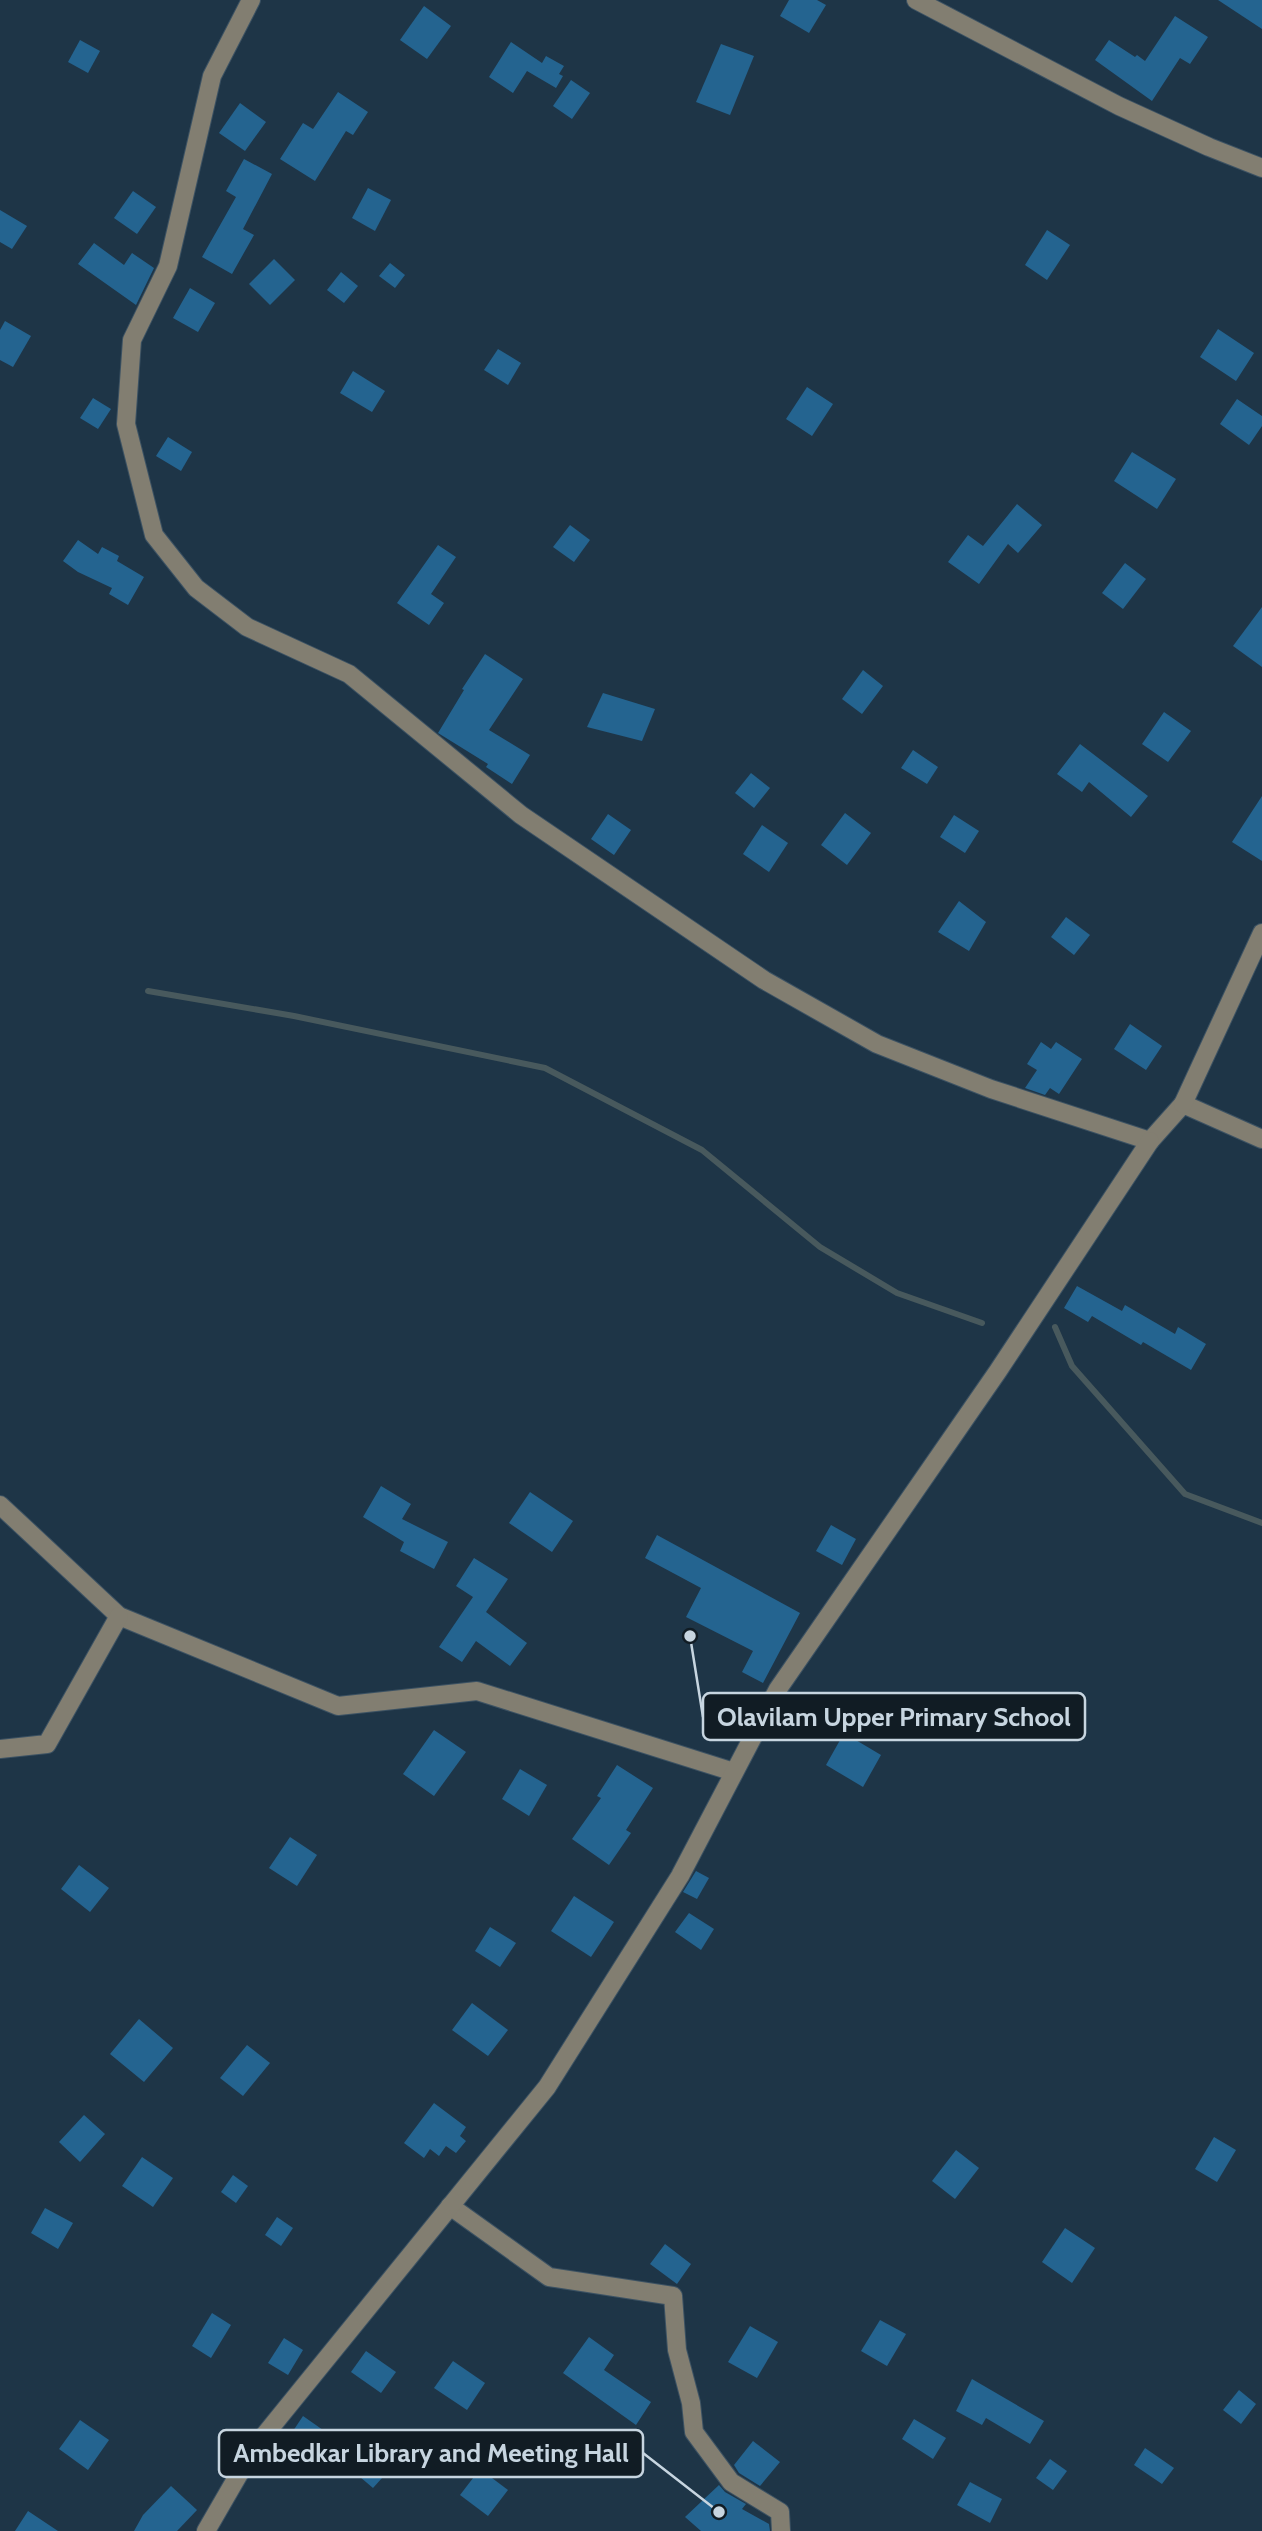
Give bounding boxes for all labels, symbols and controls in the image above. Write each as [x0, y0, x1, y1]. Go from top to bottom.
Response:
callout: Olavilam Upper Primary School [703, 1693, 1085, 1740]
text: Olavilam Upper Primary School [717, 1701, 1071, 1733]
callout: Ambedkar Library and Meeting Hall [219, 2430, 643, 2477]
text: Ambedkar Library and Meeting Hall [233, 2437, 629, 2469]

